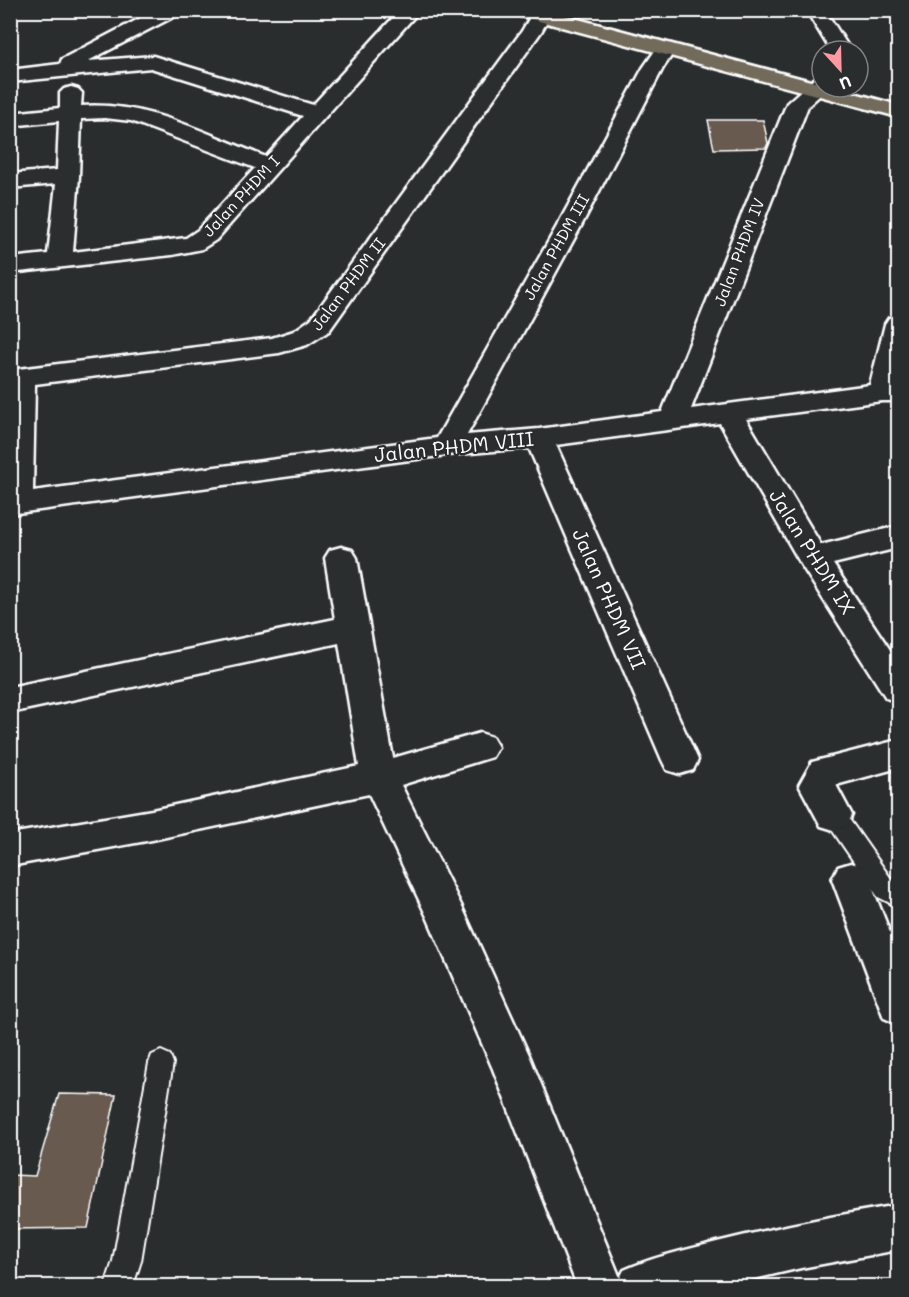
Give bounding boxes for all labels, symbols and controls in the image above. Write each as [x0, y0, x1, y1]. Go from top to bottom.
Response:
north arrow [810, 39, 870, 99]
text: U [837, 72, 855, 95]
street label: Jalan PHDM I [198, 151, 284, 241]
street label: Jalan PHDM III [518, 190, 593, 303]
street label: Jalan PHDM IV [708, 195, 769, 309]
street label: Jalan PHDM II [306, 233, 389, 334]
street label: Jalan PHDM VIII [373, 425, 535, 467]
street label: Jalan PHDM IX [764, 484, 862, 619]
street label: Jalan PHDM VII [567, 524, 653, 673]

